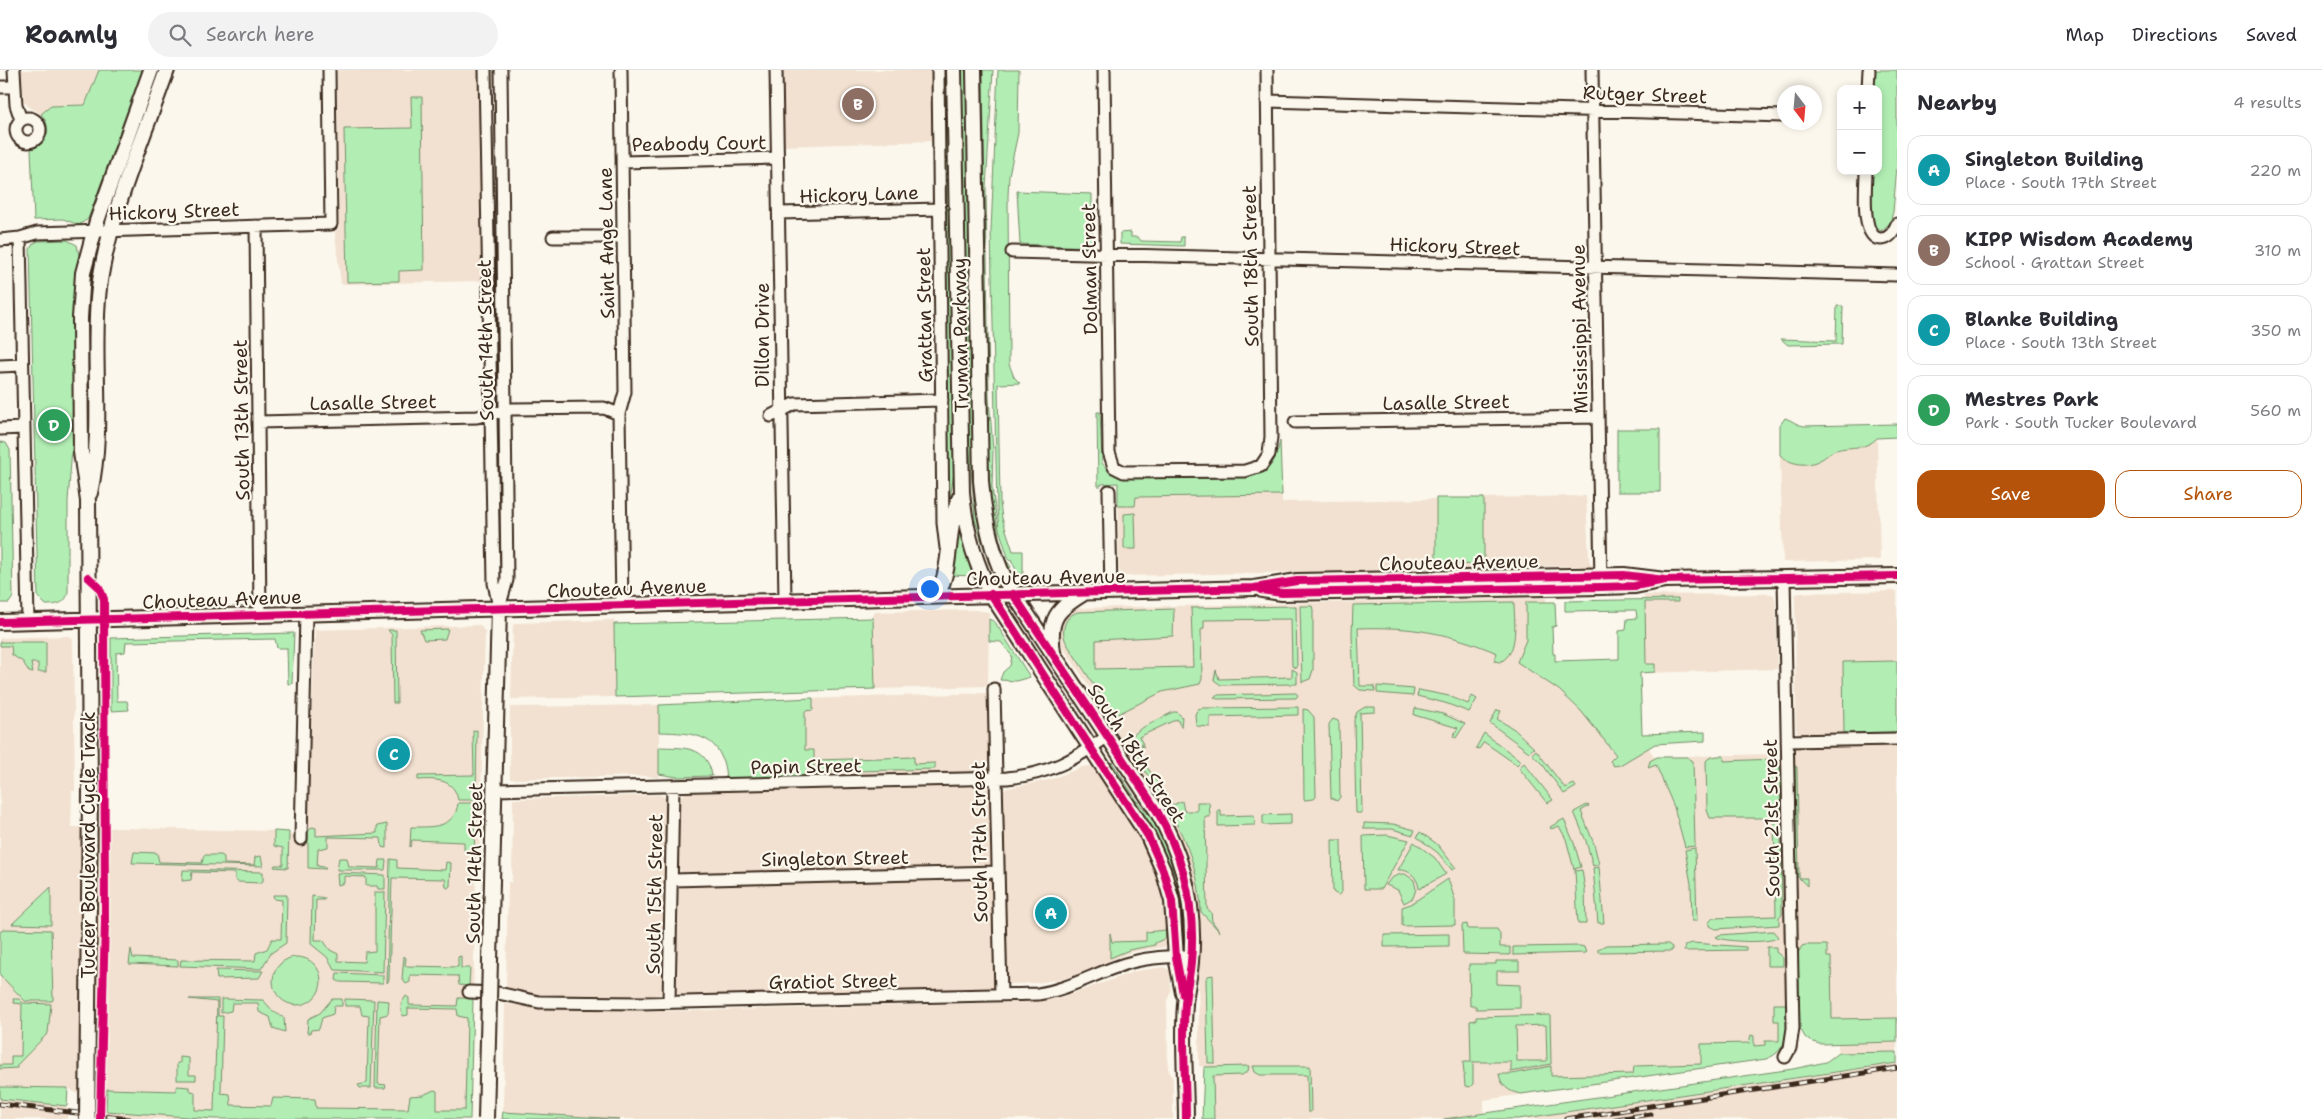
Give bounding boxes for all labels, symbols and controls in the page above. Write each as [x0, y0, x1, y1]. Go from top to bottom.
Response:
search box [148, 12, 498, 57]
text: Roamly [25, 19, 118, 51]
icon: search [166, 21, 194, 49]
text: Search here [206, 22, 315, 47]
text: Map [2066, 23, 2104, 47]
text: Directions [2132, 23, 2218, 47]
text: Saved [2246, 23, 2297, 47]
street label: Rutger Street [1582, 80, 1708, 109]
pin: B [842, 85, 874, 123]
north arrow [1777, 85, 1822, 130]
map controls [1837, 85, 1882, 175]
button: + [1837, 85, 1882, 130]
text: Nearby [1917, 89, 1997, 117]
text: 4 results [2233, 92, 2302, 113]
street label: Peabody Court [631, 130, 767, 157]
button: − [1837, 130, 1882, 175]
text: Singleton Building [1965, 147, 2143, 172]
text: A [1928, 160, 1940, 181]
text: 220 m [2249, 160, 2301, 181]
street label: Saint Ange Lane [593, 167, 620, 319]
text: Place · South 17th Street [1965, 172, 2157, 193]
street label: Hickory Lane [799, 180, 919, 209]
street label: South 18th Street [1237, 185, 1264, 347]
street label: Hickory Street [108, 197, 240, 226]
street label: Dolman Street [1076, 203, 1103, 335]
text: KIPP Wisdom Academy [1965, 227, 2193, 252]
street label: Hickory Street [1389, 232, 1521, 261]
text: B [1929, 240, 1939, 261]
text: 310 m [2254, 240, 2301, 261]
street label: Mississippi Avenue [1566, 244, 1593, 414]
street label: Grattan Street [911, 247, 938, 383]
text: School · Grattan Street [1965, 252, 2145, 273]
street label: Truman Parkway [947, 257, 974, 413]
street label: South 14th Street [472, 259, 499, 421]
street label: Dillon Drive [750, 282, 775, 388]
text: Blanke Building [1965, 307, 2118, 332]
text: C [1929, 320, 1939, 341]
text: 350 m [2250, 320, 2301, 341]
text: Place · South 13th Street [1965, 332, 2157, 353]
street label: South 13th Street [228, 339, 255, 501]
text: Mestres Park [1965, 387, 2099, 412]
street label: Lasalle Street [309, 389, 437, 416]
street label: Lasalle Street [1382, 389, 1510, 416]
text: D [1928, 400, 1940, 421]
text: 560 m [2250, 400, 2301, 421]
pin: D [38, 406, 70, 444]
text: Park · South Tucker Boulevard [1965, 412, 2197, 433]
button: Save [1917, 470, 2105, 518]
button: Share [2115, 470, 2302, 518]
street label: Chouteau Avenue [1379, 549, 1539, 576]
street label: Chouteau Avenue [966, 564, 1126, 591]
street label: Chouteau Avenue [547, 573, 707, 604]
your location [917, 576, 943, 602]
street label: Chouteau Avenue [142, 584, 302, 615]
street label: South 18th Street [1082, 679, 1191, 828]
street label: Tucker Boulevard Cycle Track [76, 711, 101, 979]
pin: C [378, 735, 410, 773]
street label: South 21st Street [1758, 739, 1785, 897]
street label: Papin Street [750, 753, 862, 780]
street label: South 17th Street [966, 761, 993, 923]
street label: South 14th Street [461, 782, 488, 944]
street label: South 15th Street [641, 814, 668, 974]
street label: Singleton Street [761, 845, 909, 872]
pin: A [1035, 894, 1067, 932]
street label: Gratiot Street [768, 968, 898, 995]

